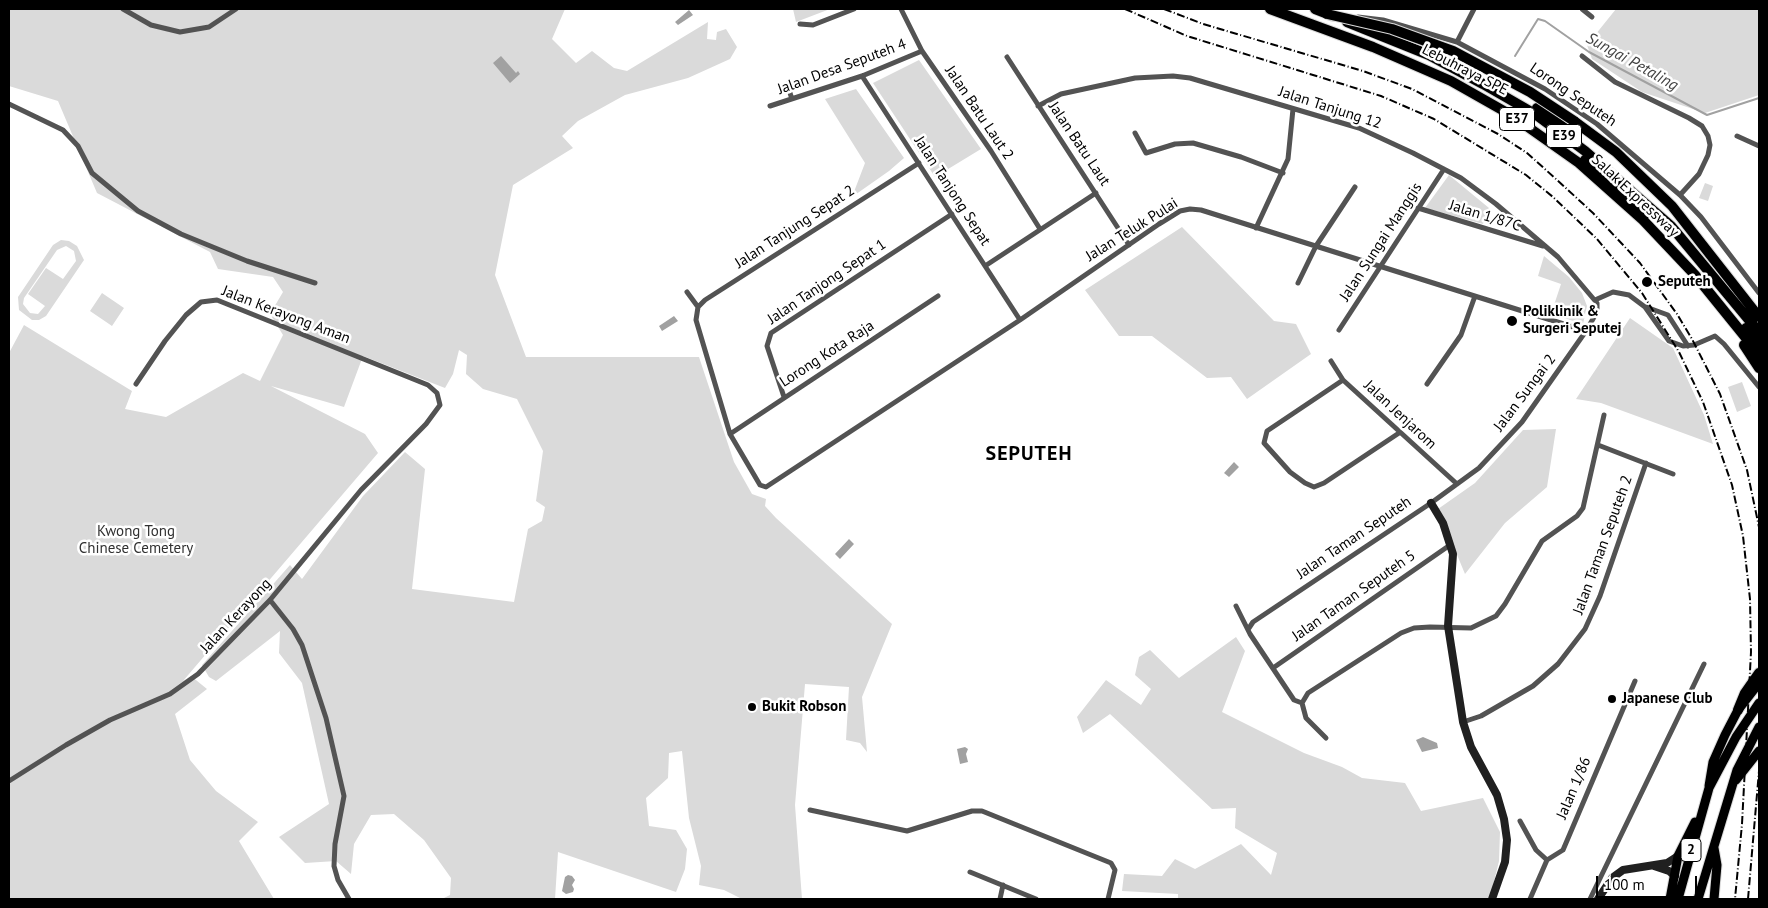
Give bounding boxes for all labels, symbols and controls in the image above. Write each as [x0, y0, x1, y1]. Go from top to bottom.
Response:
water label: Sungai Petaling [1583, 29, 1681, 95]
street label: Jalan Desa Seputeh 4 [775, 35, 909, 99]
street label: Lebuhraya SPE [1419, 41, 1511, 99]
street label: Lorong Seputeh [1526, 59, 1620, 131]
street label: Jalan Batu Laut 2 [941, 63, 1017, 163]
street label: Jalan Tanjung 12 [1276, 83, 1384, 133]
street label: Jalan Batu Laut [1044, 99, 1114, 189]
road number: E37 [1500, 108, 1534, 130]
road number: E39 [1546, 124, 1582, 148]
street label: Jalan Tanjong Sepat [910, 133, 994, 249]
street label: Salak Expressway [1588, 151, 1682, 241]
street label: Jalan Sungai Manggis [1336, 179, 1426, 305]
street label: Jalan Tanjung Sepat 2 [732, 182, 858, 272]
street label: Jalan Teluk Pulai [1083, 194, 1181, 266]
street label: Jalan 1/87C [1447, 197, 1523, 235]
street label: Jalan Tanjong Sepat 1 [764, 236, 890, 328]
place label: Seputeh [1658, 273, 1711, 291]
marker: Seputeh [1640, 275, 1654, 289]
street label: Jalan Kerayong Aman [219, 282, 353, 348]
place label: Poliklinik & Surgeri Seputej [1523, 303, 1622, 338]
marker: Poliklinik & Surgeri Seputej [1505, 314, 1519, 328]
street label: Lorong Kota Raja [776, 317, 878, 391]
street label: Jalan Sungai 2 [1490, 351, 1560, 435]
street label: Jalan Jenjarom [1360, 377, 1440, 453]
district label: SEPUTEH [985, 442, 1073, 466]
street label: Jalan Taman Seputeh 2 [1569, 473, 1637, 617]
street label: Jalan Taman Seputeh [1293, 493, 1415, 583]
park label: Kwong Tong Chinese Cemetery [79, 523, 193, 558]
street label: Jalan Taman Seputeh 5 [1289, 547, 1419, 645]
street label: Jalan Kerayong [197, 575, 275, 657]
place label: Japanese Club [1622, 690, 1712, 708]
marker: Japanese Club [1606, 693, 1618, 705]
place label: Bukit Robson [762, 698, 846, 716]
marker: Bukit Robson [746, 701, 758, 713]
street label: Jalan 1/86 [1553, 754, 1595, 822]
road number: 2 [1681, 838, 1701, 862]
scale bar [1598, 866, 1699, 898]
text: 100 m [1604, 875, 1645, 894]

